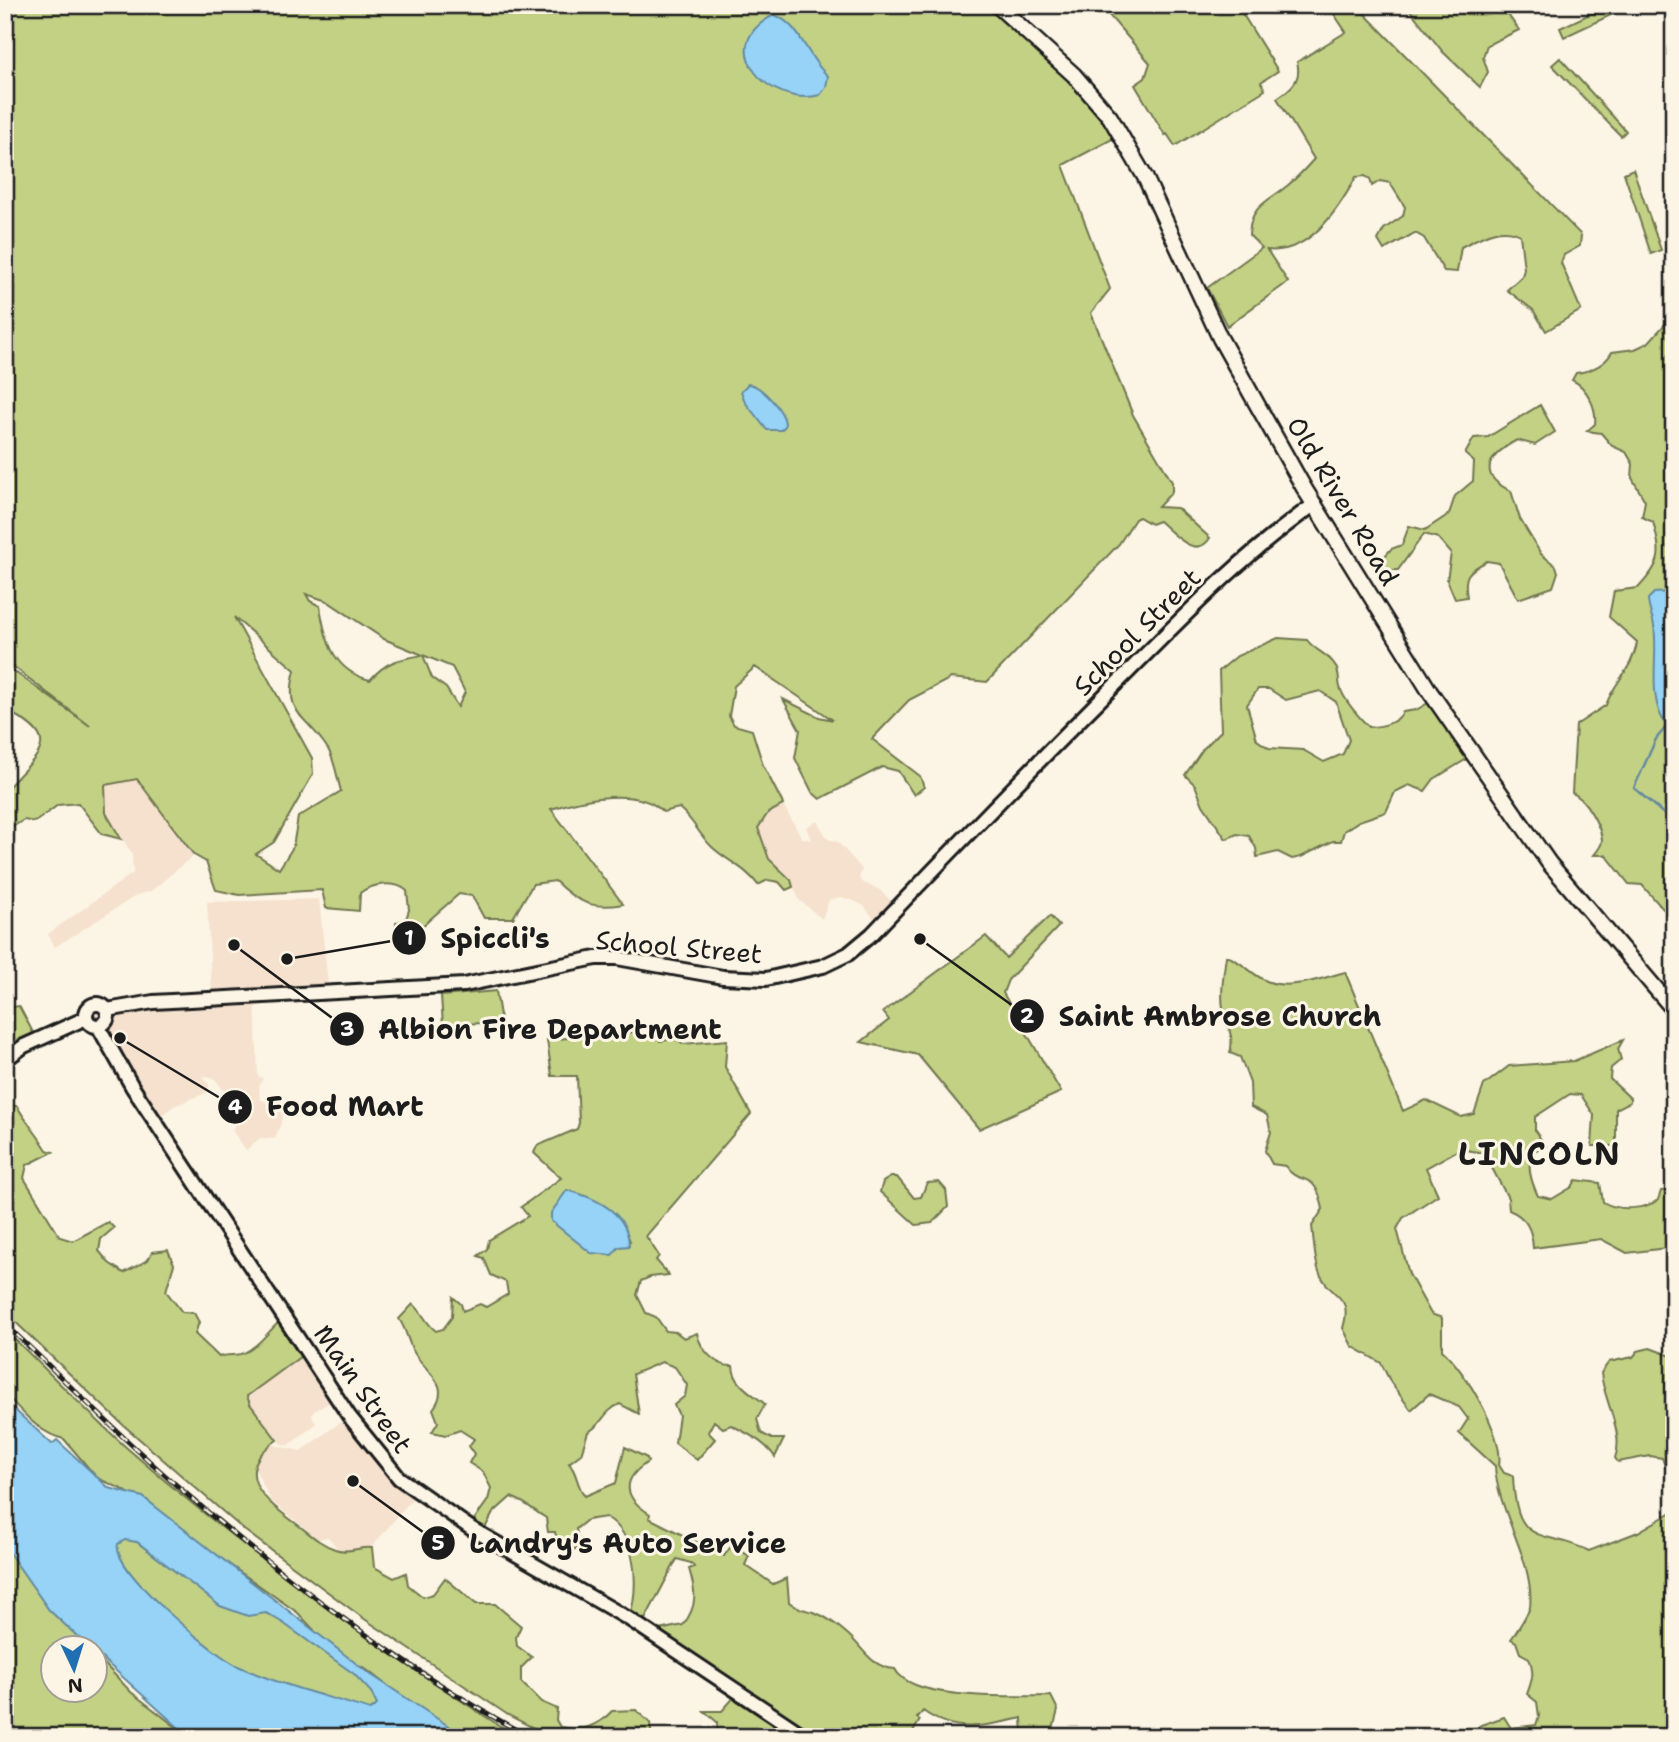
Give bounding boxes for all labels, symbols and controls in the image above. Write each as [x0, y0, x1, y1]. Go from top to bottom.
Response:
street label: Old River Road [1279, 410, 1408, 592]
street label: School Street [1065, 560, 1208, 703]
callout: Spiccli's [391, 913, 564, 962]
text: Spiccli's [440, 919, 550, 957]
street label: School Street [594, 922, 764, 971]
text: 1 [404, 924, 414, 952]
callout: Saint Ambrose Church [1010, 991, 1396, 1040]
text: Saint Ambrose Church [1059, 997, 1381, 1035]
text: 2 [1020, 1002, 1035, 1030]
callout: Albion Fire Department [330, 1004, 736, 1053]
text: Albion Fire Department [378, 1010, 722, 1048]
text: 3 [340, 1015, 354, 1043]
callout: Food Mart [218, 1082, 438, 1131]
text: Food Mart [266, 1087, 424, 1125]
text: 4 [228, 1093, 243, 1121]
district label: LINCOLN [1458, 1131, 1622, 1176]
street label: Main Street [306, 1318, 421, 1460]
callout: Landry's Auto Service [420, 1518, 800, 1567]
text: Landry's Auto Service [469, 1524, 787, 1562]
text: 5 [431, 1529, 445, 1557]
north arrow [38, 1634, 108, 1704]
text: N [67, 1672, 84, 1698]

